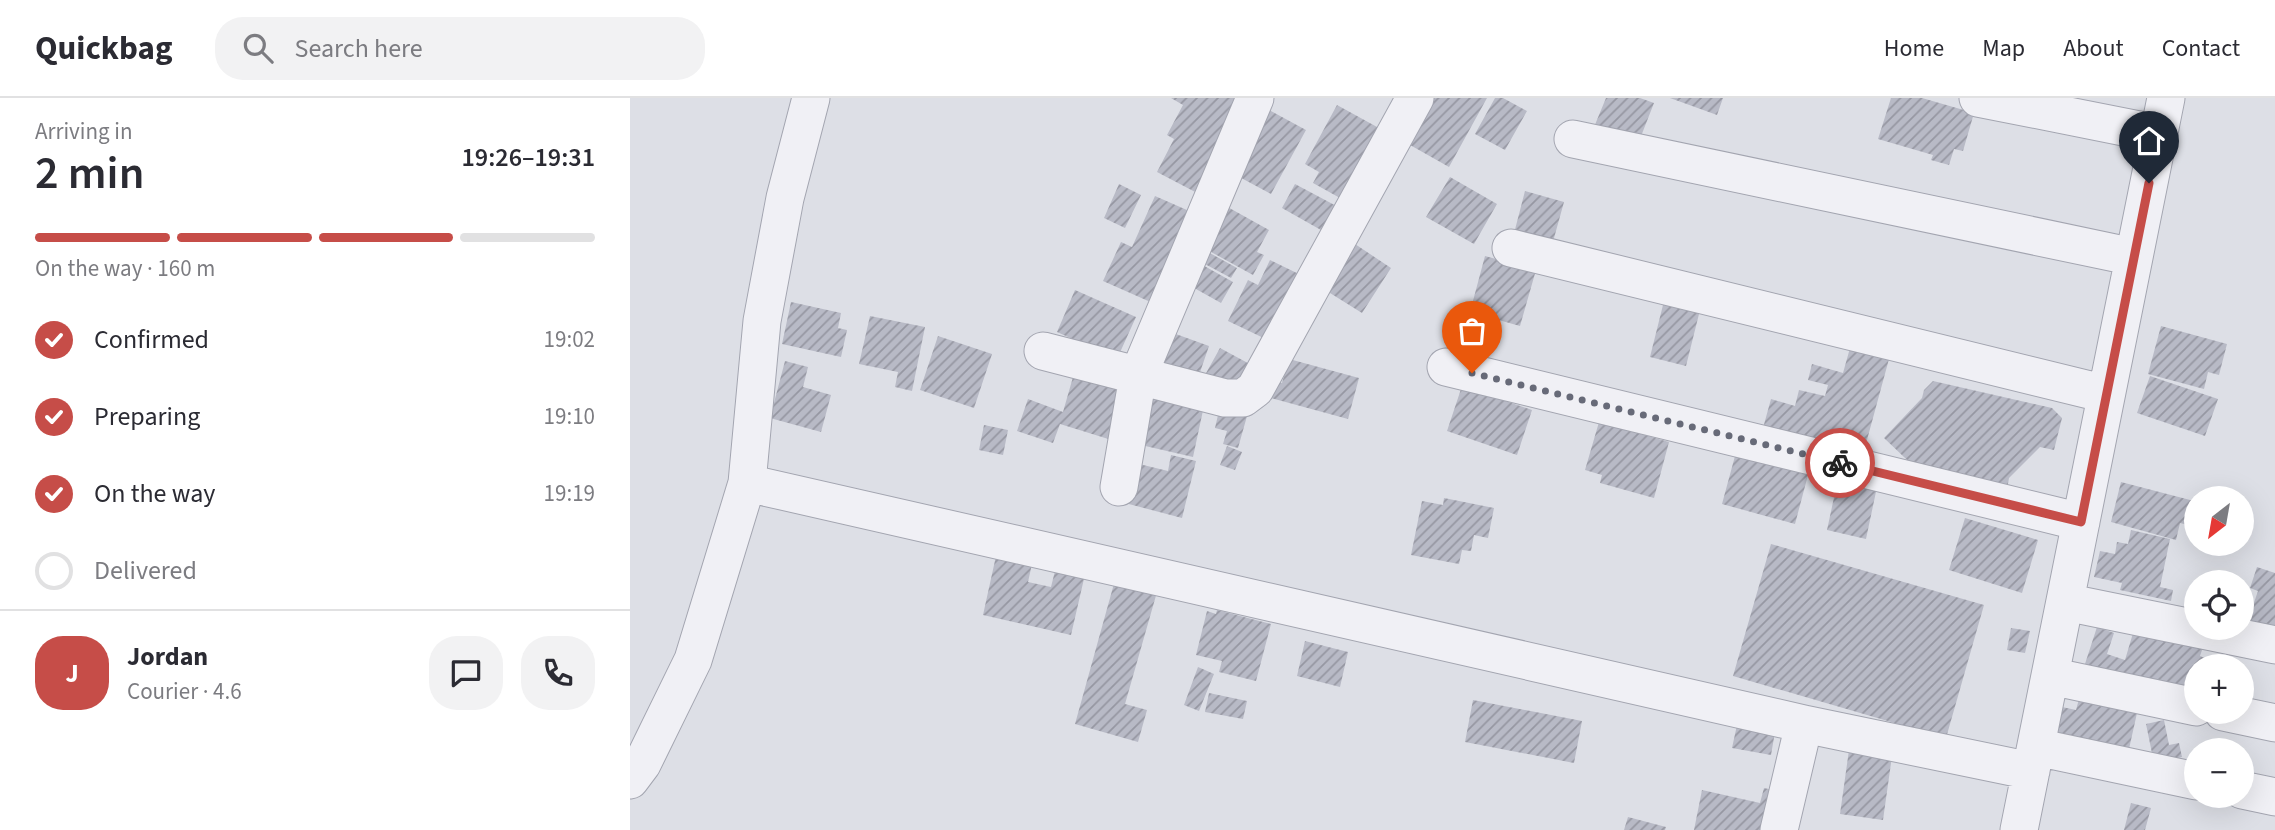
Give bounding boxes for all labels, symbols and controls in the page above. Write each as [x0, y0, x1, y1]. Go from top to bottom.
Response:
search box [215, 17, 705, 80]
text: Quickbag [35, 25, 173, 72]
icon: search [239, 29, 277, 67]
text: Search here [295, 30, 423, 67]
text: Home [1884, 31, 1944, 66]
text: Map [1982, 31, 2025, 66]
text: About [2063, 31, 2124, 66]
text: Contact [2162, 31, 2240, 66]
pin [2119, 111, 2179, 183]
text: Arriving in [35, 115, 133, 148]
icon: home [2130, 122, 2168, 160]
text: 19:26–19:31 [462, 139, 595, 176]
text: 2 min [35, 141, 144, 206]
text: On the way · 160 m [35, 252, 215, 285]
pin [1442, 301, 1502, 373]
icon: bag [1453, 312, 1491, 350]
icon: check [35, 321, 73, 359]
text: Confirmed [94, 321, 209, 358]
text: 19:02 [544, 323, 595, 356]
icon: check [35, 398, 73, 436]
text: Preparing [94, 398, 200, 435]
text: 19:10 [544, 400, 595, 433]
courier [1805, 428, 1875, 498]
icon: bike [1821, 444, 1859, 482]
icon: check [35, 475, 73, 513]
text: On the way [94, 475, 215, 512]
text: 19:19 [544, 477, 595, 510]
north arrow [2184, 486, 2254, 556]
map controls [2184, 486, 2254, 808]
text: Delivered [94, 552, 197, 589]
button: locate [2184, 570, 2254, 640]
button: chat [429, 636, 503, 710]
button: phone [521, 636, 595, 710]
text: Jordan [127, 638, 208, 675]
button: + [2184, 654, 2254, 724]
text: J [65, 655, 79, 692]
text: Courier · 4.6 [127, 675, 242, 708]
button: − [2184, 738, 2254, 808]

